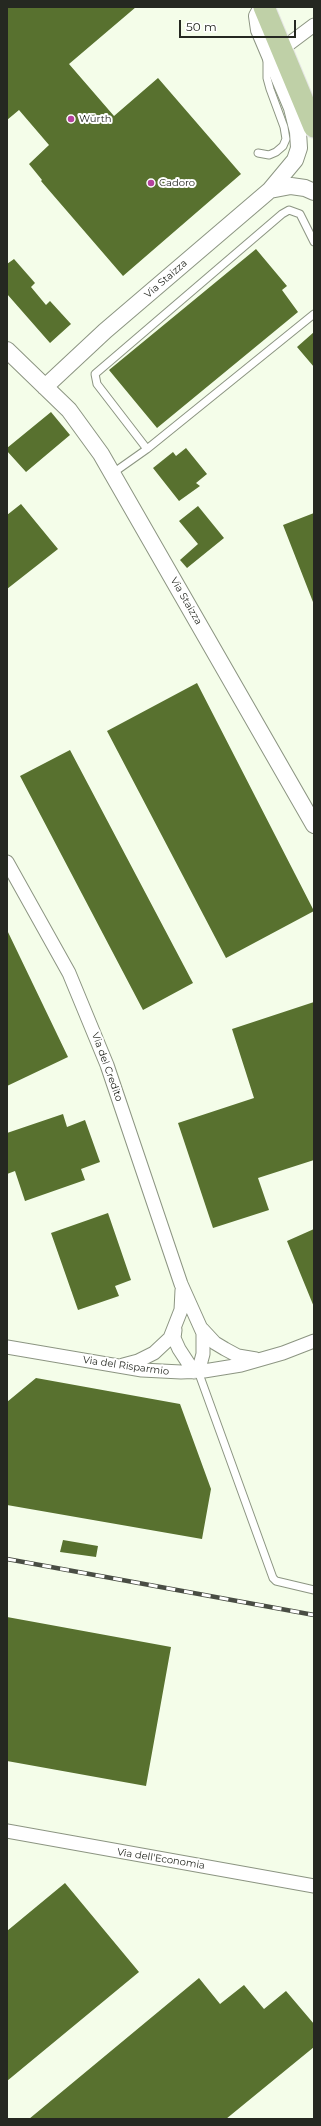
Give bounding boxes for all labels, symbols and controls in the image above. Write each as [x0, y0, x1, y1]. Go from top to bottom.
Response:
scale bar [181, 12, 298, 38]
text: 50 m [186, 19, 217, 34]
place label: Würth [79, 113, 111, 125]
marker: Würth [66, 114, 76, 124]
place label: Cadoro [159, 177, 195, 189]
marker: Cadoro [146, 178, 156, 188]
street label: Via Staizza [142, 257, 190, 301]
street label: Via Staizza [168, 575, 204, 627]
street label: Via del Credito [89, 1031, 125, 1103]
street label: Via del Risparmio [82, 1354, 170, 1378]
street label: Via dell'Economia [116, 1846, 206, 1872]

